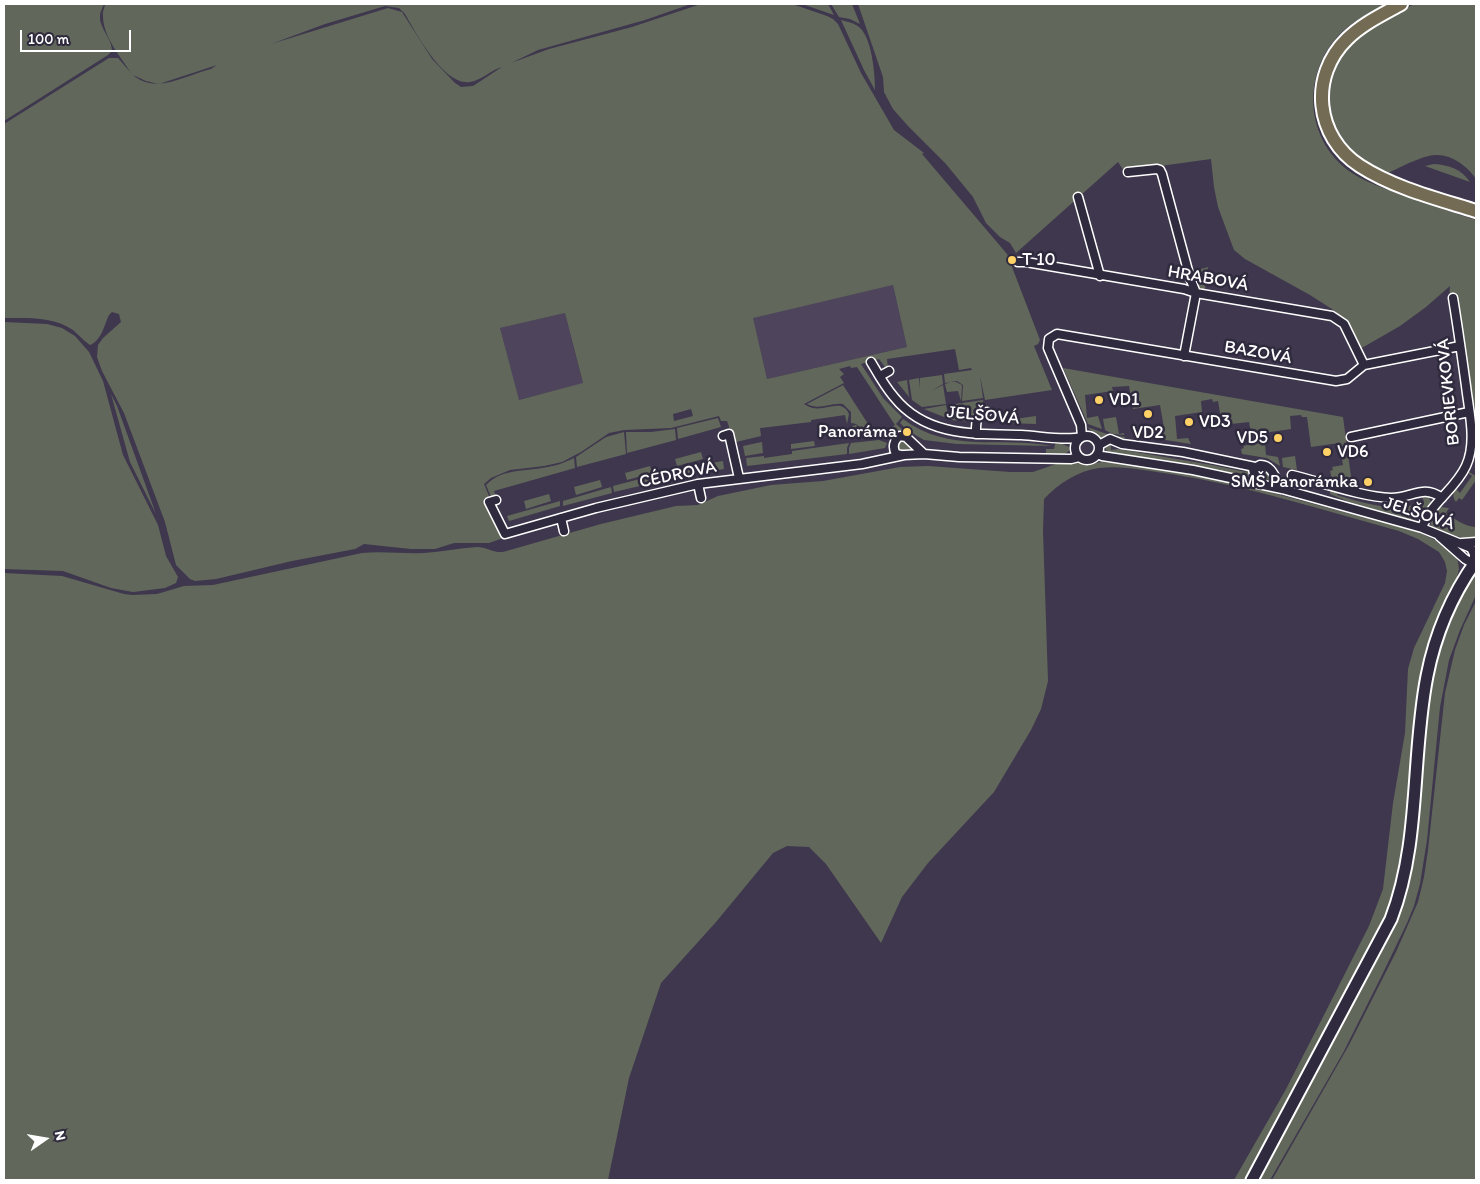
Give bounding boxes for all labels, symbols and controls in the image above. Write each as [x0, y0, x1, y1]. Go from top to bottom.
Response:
scale bar [22, 20, 134, 52]
text: 100 m [28, 30, 69, 48]
place label: T 10 [1022, 249, 1056, 271]
marker: T 10 [1006, 254, 1018, 266]
street label: HRABOVÁ [1166, 261, 1250, 297]
street label: BAZOVÁ [1222, 336, 1294, 370]
street label: BORIEVKOVÁ [1433, 337, 1465, 447]
place label: VD1 [1109, 389, 1139, 411]
marker: VD1 [1093, 394, 1105, 406]
street label: JELŠOVÁ [946, 402, 1020, 430]
marker: VD2 [1142, 408, 1154, 420]
place label: VD3 [1199, 411, 1231, 433]
marker: VD3 [1183, 416, 1195, 428]
place label: Panoráma [818, 421, 897, 443]
place label: VD2 [1132, 422, 1164, 444]
marker: Panoráma [901, 426, 913, 438]
place label: VD5 [1237, 427, 1268, 449]
marker: VD5 [1272, 432, 1284, 444]
place label: VD6 [1337, 441, 1369, 463]
marker: VD6 [1321, 446, 1333, 458]
street label: CÉDROVÁ [637, 456, 719, 494]
place label: SMŠ Panorámka [1231, 471, 1358, 493]
marker: SMŠ Panorámka [1362, 476, 1374, 488]
street label: JELŠOVÁ [1381, 492, 1457, 536]
north arrow [20, 1114, 70, 1164]
text: N [51, 1129, 69, 1142]

